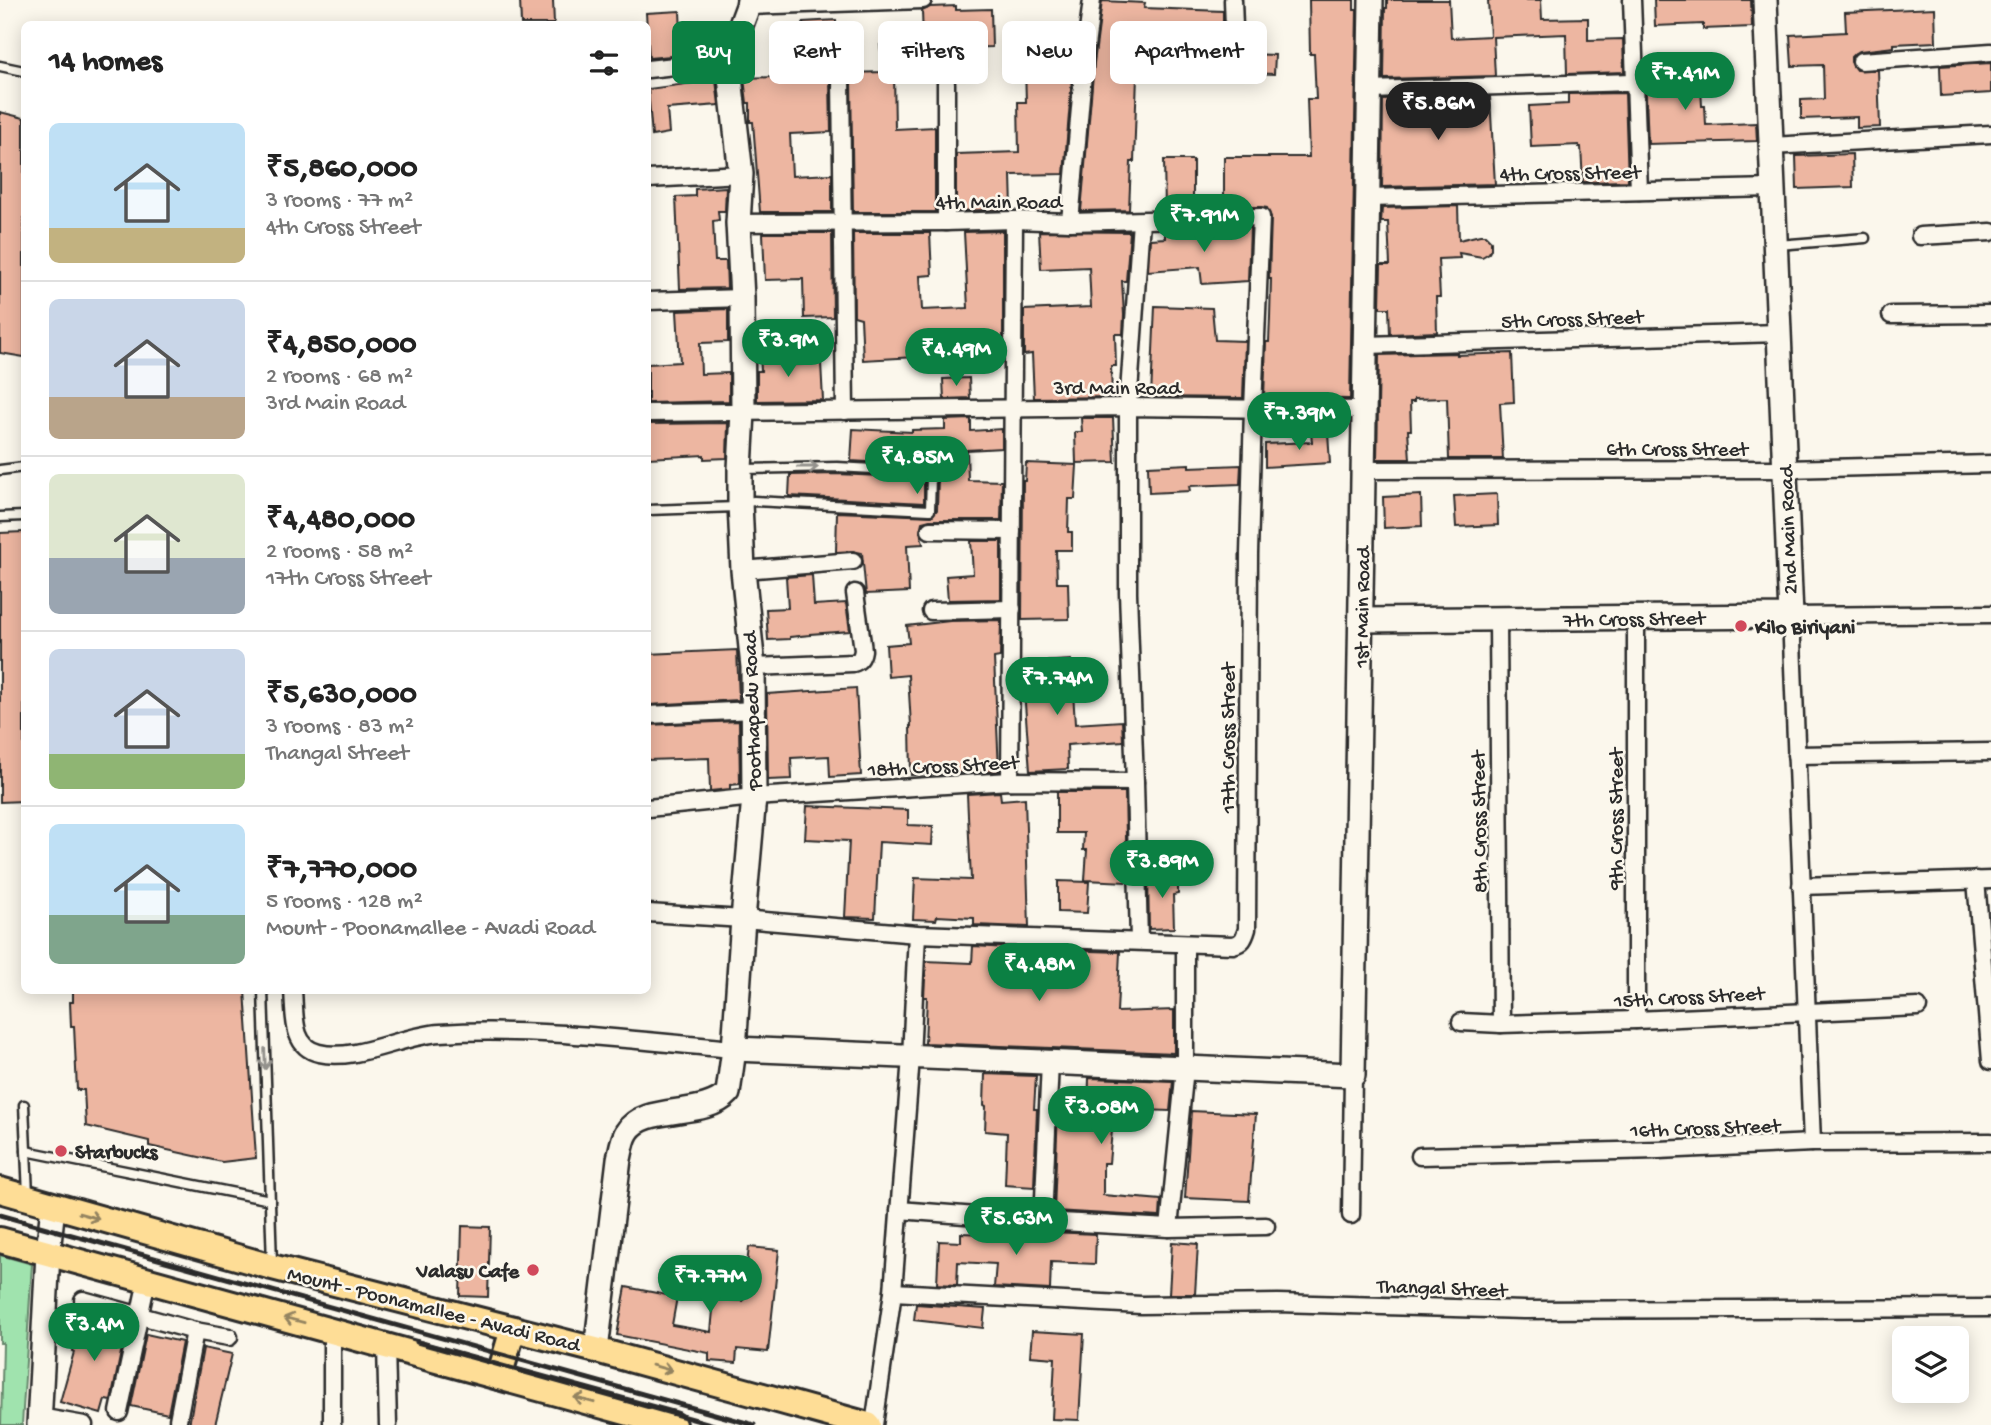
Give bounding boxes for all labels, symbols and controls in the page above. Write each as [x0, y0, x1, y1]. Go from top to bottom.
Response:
chip: Buy [672, 21, 755, 84]
chip: Rent [769, 21, 864, 84]
chip: Filters [878, 21, 988, 84]
chip: New [1002, 21, 1096, 84]
chip: Apartment [1110, 21, 1267, 84]
icon: filters [585, 44, 623, 82]
text: 14 homes [49, 46, 162, 81]
pin: ₹7.41M [1628, 52, 1742, 112]
text: ₹7.41M [1651, 61, 1719, 88]
pin: ₹5.86M [1381, 82, 1495, 142]
text: ₹5.86M [1402, 91, 1474, 118]
icon: home [105, 151, 189, 235]
text: ₹5,860,000 [266, 153, 418, 188]
street label: 4th Cross Street [1499, 162, 1643, 189]
text: 3 rooms · 77 m² [266, 188, 413, 215]
street label: 4th Main Road [936, 192, 1064, 217]
pin: ₹7.91M [1147, 194, 1261, 254]
text: ₹7.91M [1169, 203, 1239, 230]
text: 4th Cross Street [266, 215, 420, 242]
street label: 5th Cross Street [1501, 306, 1646, 336]
pin: ₹3.9M [739, 320, 837, 379]
icon: home [105, 327, 189, 411]
text: ₹3.9M [758, 328, 818, 355]
pin: ₹4.49M [899, 328, 1013, 388]
text: ₹4,850,000 [266, 329, 417, 364]
text: ₹4.49M [921, 337, 991, 364]
text: 2 rooms · 68 m² [266, 364, 413, 391]
street label: 3rd Main Road [1052, 378, 1182, 403]
text: 3rd Main Road [266, 391, 405, 418]
pin: ₹7.39M [1242, 392, 1356, 452]
text: ₹7.39M [1263, 401, 1335, 428]
pin: ₹4.85M [860, 436, 974, 496]
street label: 6th Cross Street [1606, 439, 1750, 464]
text: ₹4.85M [881, 445, 953, 472]
one-way arrow [796, 461, 819, 474]
street label: 2nd Main Road [1776, 463, 1805, 595]
icon: home [105, 502, 189, 586]
text: ₹4,480,000 [266, 504, 415, 539]
text: 2 rooms · 58 m² [266, 539, 413, 566]
street label: 1st Main Road [1351, 544, 1378, 669]
text: 17th Cross Street [266, 566, 431, 593]
street label: 7th Cross Street [1562, 608, 1708, 635]
place label: Kilo Biriyani [1754, 617, 1855, 642]
marker: Kilo Biriyani [1733, 618, 1749, 634]
street label: Poothapedu Road [739, 629, 770, 792]
pin: ₹7.74M [1000, 658, 1114, 717]
street label: 17th Cross Street [1218, 660, 1243, 814]
text: ₹7.74M [1021, 666, 1093, 693]
icon: home [105, 677, 189, 761]
text: ₹5,630,000 [266, 679, 417, 714]
text: 3 rooms · 83 m² [266, 714, 414, 741]
text: Thangal Street [266, 741, 409, 768]
street label: 9th Cross Street [1606, 746, 1631, 891]
street label: 8th Cross Street [1468, 748, 1495, 893]
street label: 18th Cross Street [866, 752, 1022, 785]
pin: ₹3.89M [1105, 841, 1219, 900]
text: ₹3.89M [1126, 849, 1198, 876]
icon: home [105, 852, 189, 936]
text: ₹7,770,000 [266, 854, 417, 889]
text: 5 rooms · 128 m² [266, 889, 423, 916]
text: Mount - Poonamallee - Avadi Road [266, 916, 595, 943]
pin: ₹4.48M [982, 944, 1096, 1003]
text: ₹4.48M [1004, 952, 1074, 979]
street label: 15th Cross Street [1612, 983, 1767, 1016]
one-way arrow [259, 1047, 272, 1070]
pin: ₹3.08M [1044, 1086, 1158, 1146]
text: ₹3.08M [1064, 1095, 1138, 1122]
street label: 16th Cross Street [1629, 1115, 1783, 1146]
place label: Starbucks [75, 1142, 159, 1167]
marker: Starbucks [53, 1143, 69, 1159]
pin: ₹5.63M [959, 1198, 1073, 1257]
text: ₹5.63M [980, 1206, 1052, 1233]
one-way arrow [78, 1210, 100, 1223]
pin: ₹7.77M [653, 1256, 767, 1315]
place label: Valasu Cafe [416, 1261, 520, 1286]
marker: Valasu Cafe [525, 1262, 541, 1278]
street label: Mount - Poonamallee - Avadi Road [284, 1263, 584, 1360]
text: ₹7.77M [674, 1264, 746, 1291]
street label: Thangal Street [1375, 1276, 1510, 1305]
pin: ₹3.4M [45, 1304, 143, 1363]
text: ₹3.4M [64, 1312, 124, 1339]
one-way arrow [283, 1313, 305, 1326]
map controls [1892, 1326, 1969, 1403]
button: layers [1892, 1326, 1969, 1403]
one-way arrow [650, 1362, 673, 1375]
one-way arrow [573, 1393, 596, 1406]

